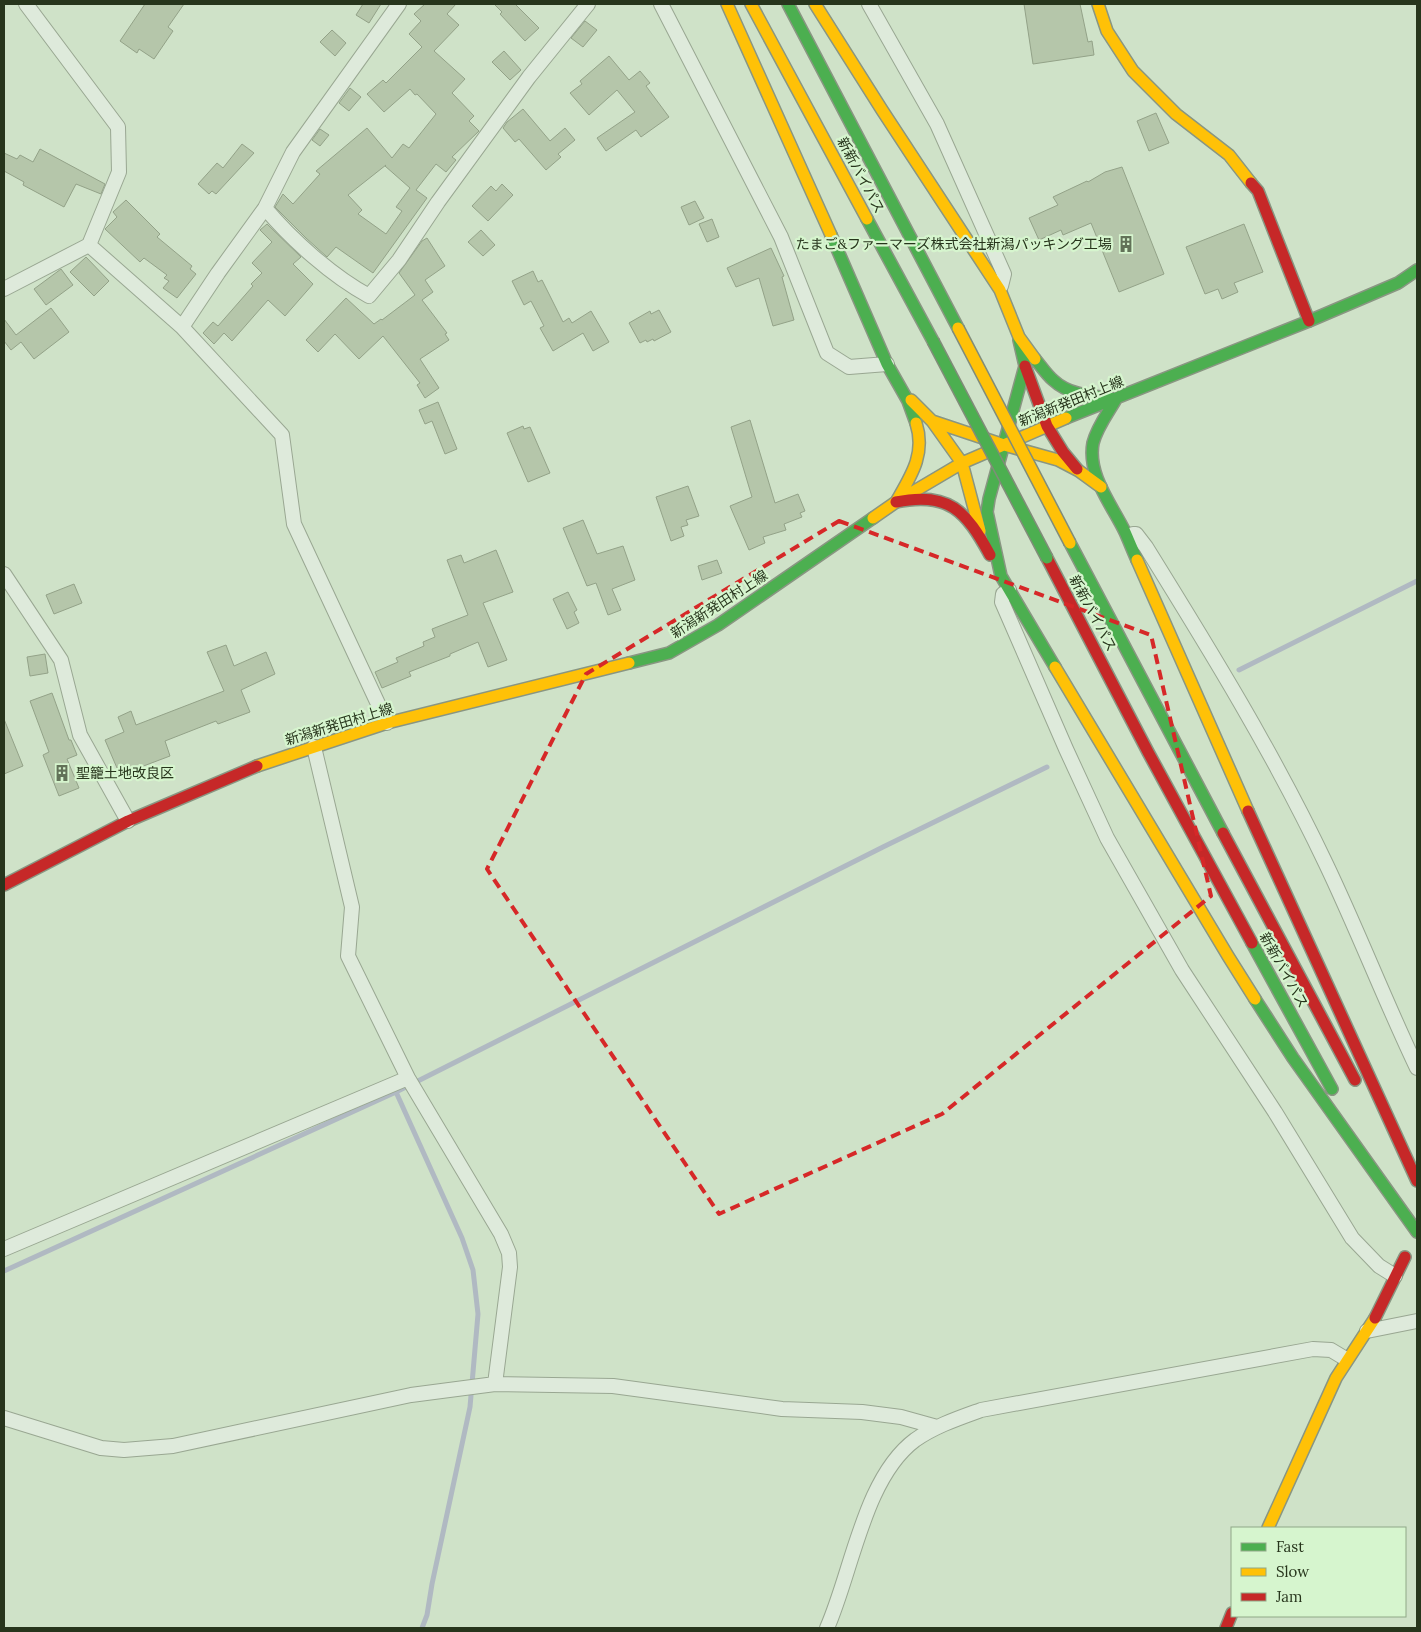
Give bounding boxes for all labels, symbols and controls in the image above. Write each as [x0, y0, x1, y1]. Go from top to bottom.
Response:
street label: 新新バイパス [833, 134, 889, 216]
building icon: たまご&ファーマーズ株式会社新潟パッキング工場 [1116, 234, 1136, 254]
place label: たまご&ファーマーズ株式会社新潟パッキング工場 [796, 235, 1112, 253]
street label: 新潟新発田村上線 [1016, 372, 1126, 430]
street label: 新潟新発田村上線 [667, 566, 771, 642]
street label: 新新バイパス [1065, 572, 1121, 654]
street label: 新潟新発田村上線 [283, 699, 395, 749]
building icon: 聖籠土地改良区 [52, 763, 72, 783]
place label: 聖籠土地改良区 [76, 764, 174, 782]
street label: 新新バイパス [1256, 929, 1312, 1011]
legend [1231, 1527, 1406, 1617]
text: Fast [1276, 1537, 1304, 1556]
text: Slow [1276, 1562, 1309, 1581]
text: Jam [1275, 1587, 1303, 1606]

